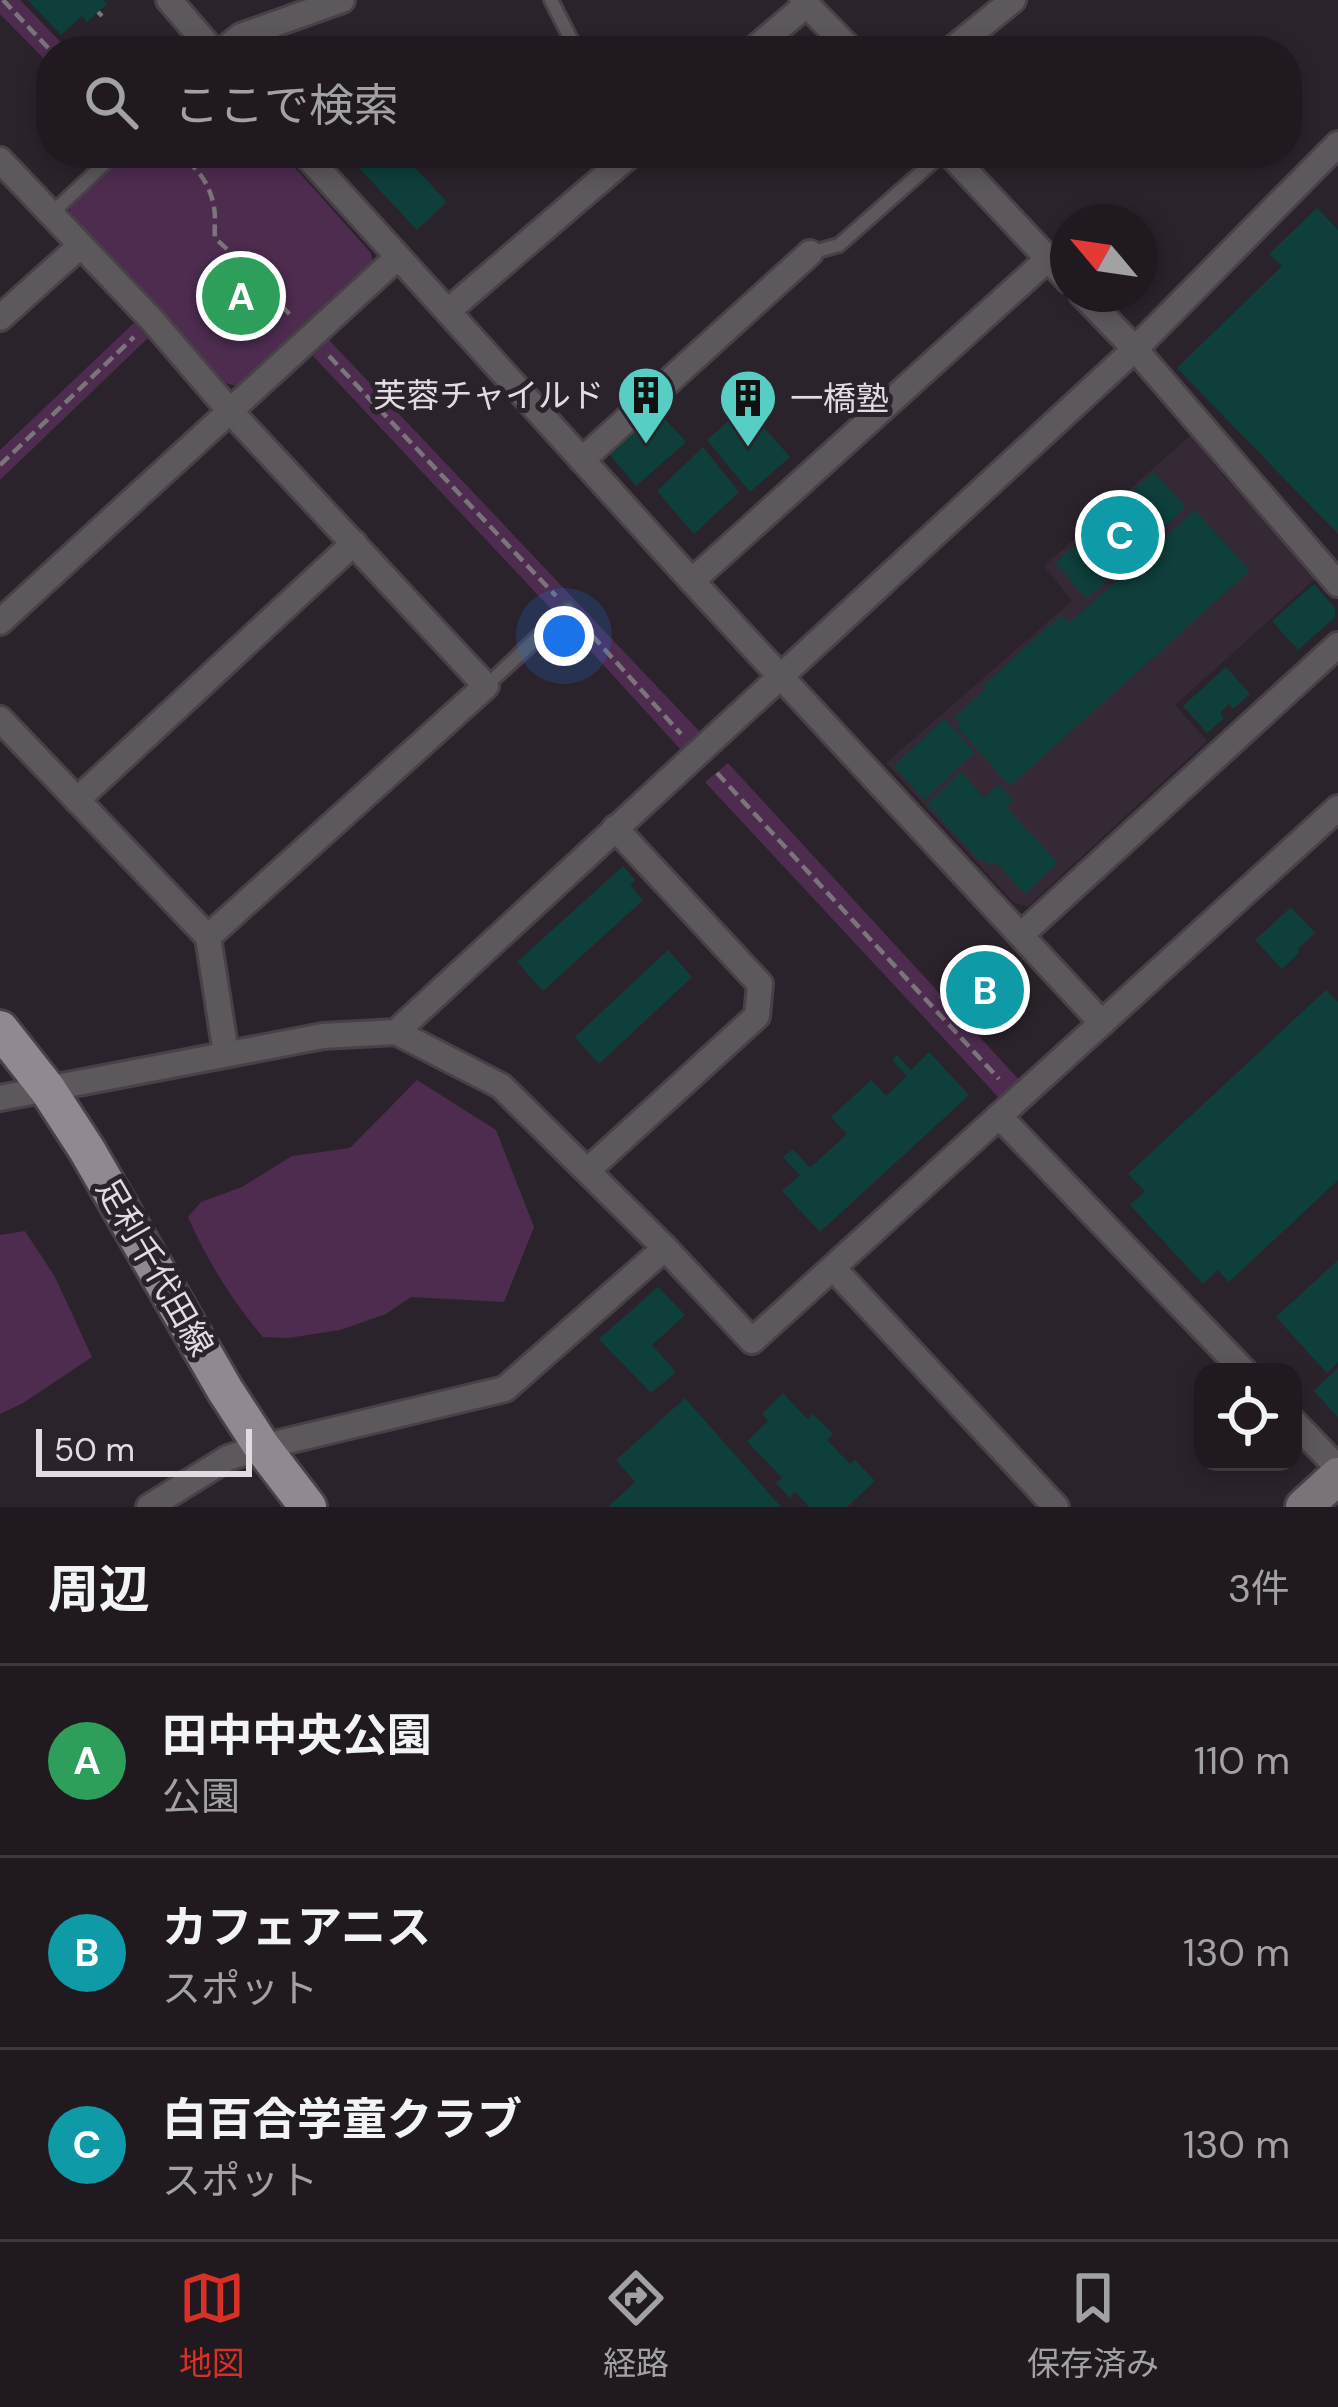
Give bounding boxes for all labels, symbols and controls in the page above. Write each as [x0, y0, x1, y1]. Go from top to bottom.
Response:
search box [36, 36, 1302, 168]
icon: search [78, 69, 144, 135]
text: ここで検索 [174, 76, 399, 135]
north arrow [1050, 204, 1158, 312]
pin: A [202, 251, 280, 341]
building icon: 芙蓉チャイルド [615, 364, 677, 446]
building icon: 一橋塾 [717, 367, 779, 449]
place label: 芙蓉チャイルド [373, 374, 604, 417]
place label: 一橋塾 [790, 377, 889, 420]
pin: C [1081, 490, 1159, 580]
your location [534, 606, 594, 666]
pin: B [946, 945, 1024, 1035]
street label: 足利千代田線 [87, 1171, 223, 1363]
map controls [1194, 1363, 1302, 1471]
button: locate [1194, 1363, 1302, 1471]
scale bar [36, 1423, 252, 1476]
text: 50 m [54, 1428, 135, 1471]
text: 周辺 [48, 1556, 150, 1623]
text: 3件 [1228, 1563, 1290, 1614]
text: 田中中央公園 [162, 1706, 432, 1765]
text: A [73, 1735, 101, 1786]
text: 110 m [1194, 1735, 1290, 1786]
text: 公園 [162, 1771, 240, 1822]
text: カフェアニス [162, 1898, 431, 1957]
text: B [75, 1927, 99, 1978]
text: 130 m [1183, 1927, 1290, 1978]
text: スポット [162, 1963, 318, 2014]
text: 白百合学童クラブ [162, 2090, 522, 2149]
text: C [73, 2119, 101, 2170]
text: 130 m [1183, 2119, 1290, 2170]
text: スポット [162, 2155, 318, 2206]
tab: 地図 [179, 2265, 245, 2385]
tab: 経路 [603, 2265, 669, 2385]
tab: 保存済み [1027, 2265, 1159, 2385]

